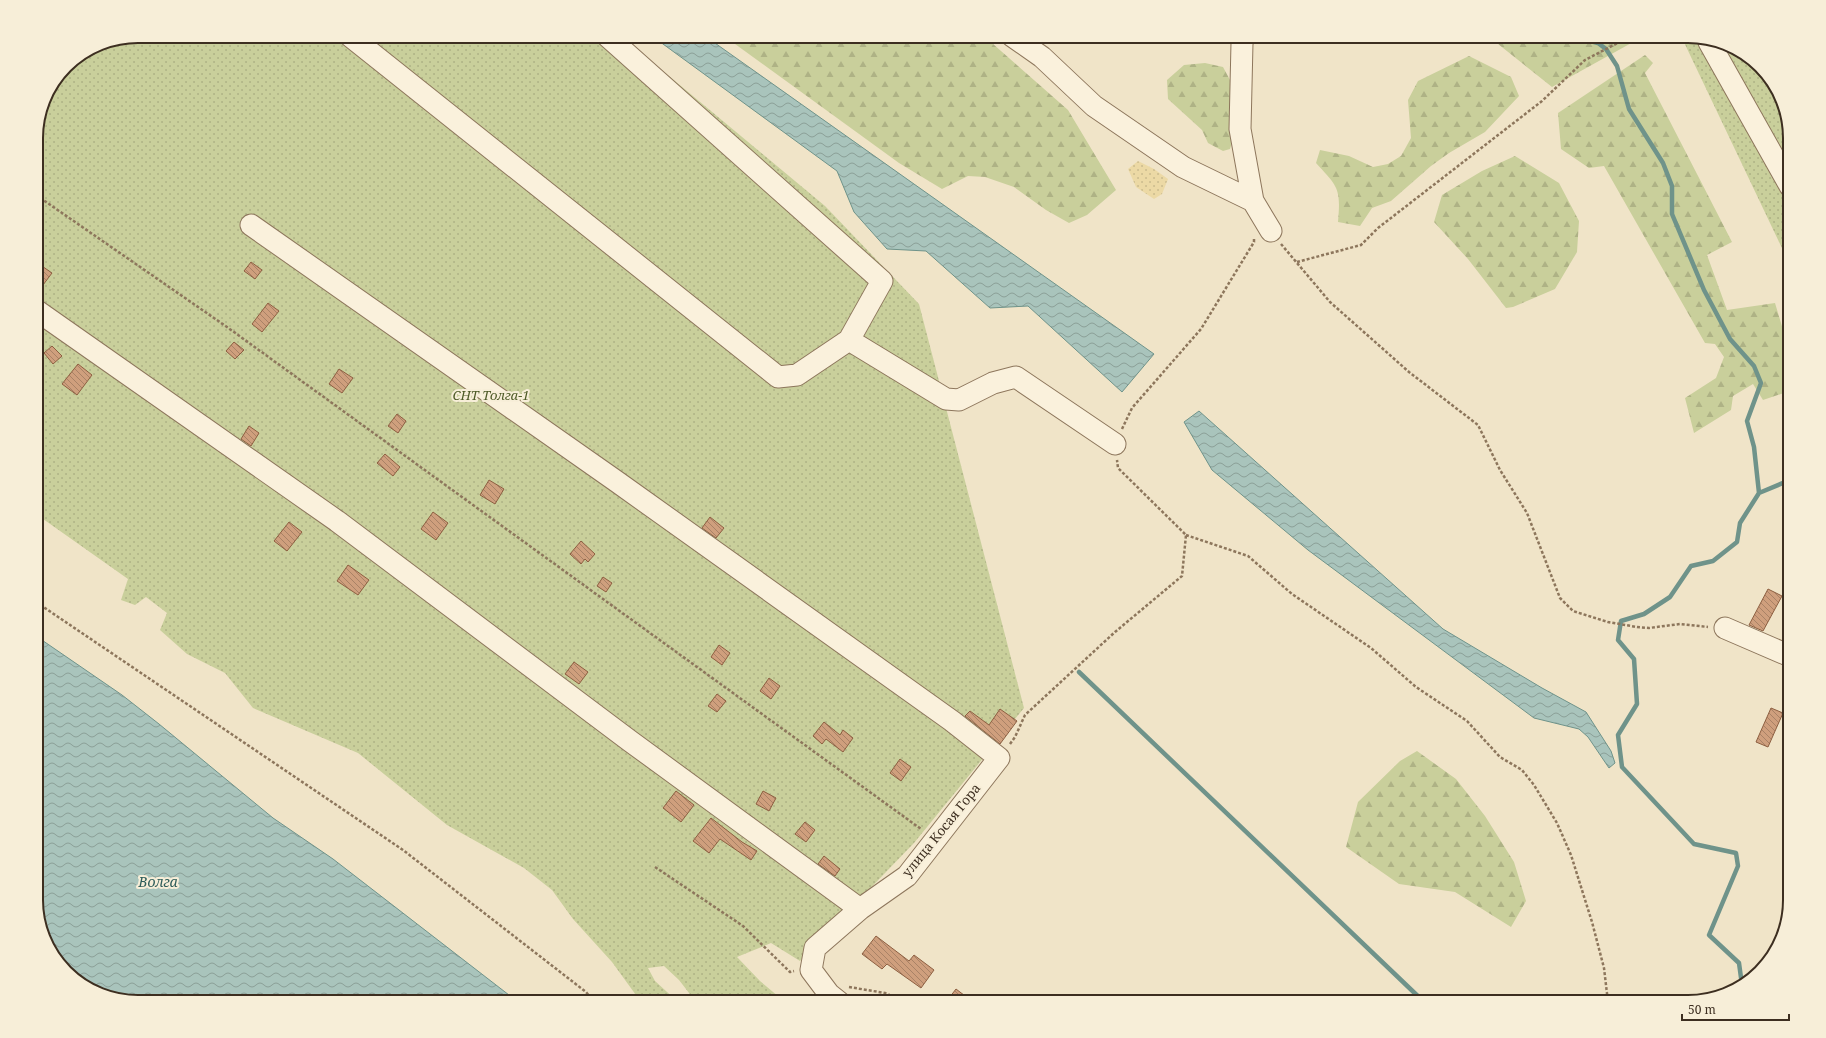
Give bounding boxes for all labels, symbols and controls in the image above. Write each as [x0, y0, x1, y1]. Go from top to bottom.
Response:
park label: СНТ Толга-1 [453, 386, 530, 404]
street label: улица Косая Гора [898, 780, 984, 880]
water label: Волга [137, 872, 178, 891]
scale bar [1682, 996, 1789, 1022]
text: 50 m [1688, 1001, 1716, 1018]

